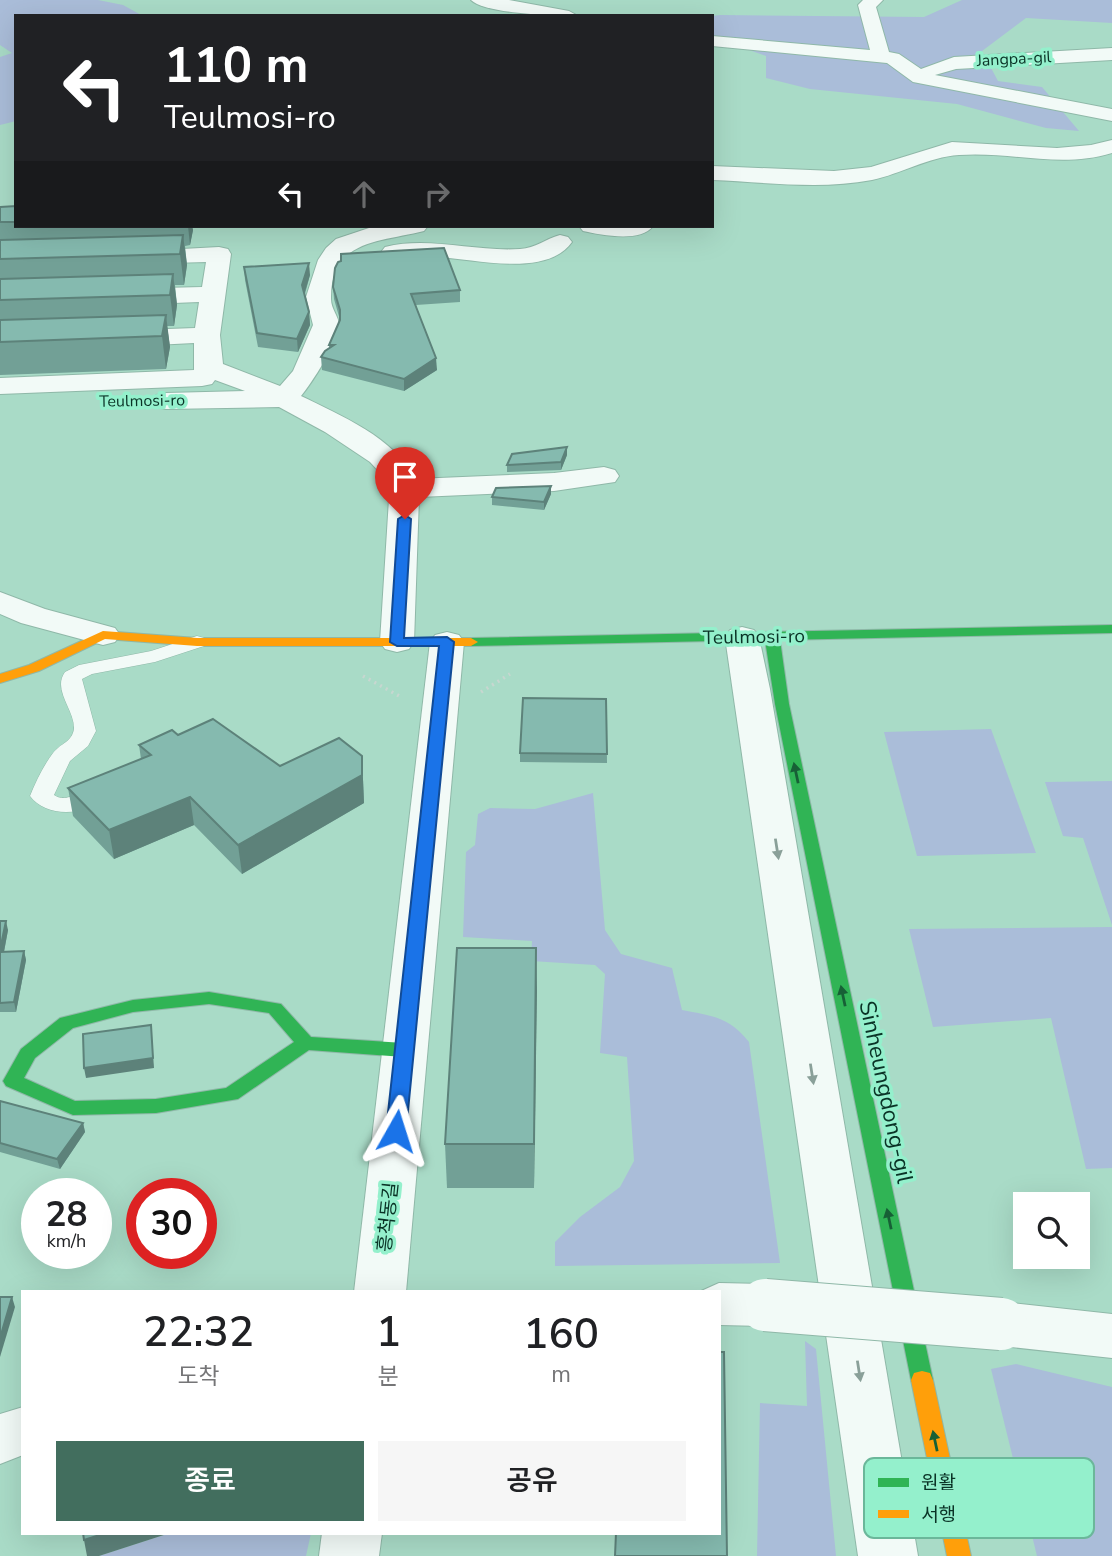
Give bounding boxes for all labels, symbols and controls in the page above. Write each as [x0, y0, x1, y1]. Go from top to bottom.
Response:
text: 110 m [164, 32, 308, 99]
icon: left [49, 42, 140, 133]
street label: Jangpa-gil [975, 46, 1052, 72]
text: Teulmosi-ro [164, 96, 336, 139]
icon: left [272, 175, 310, 213]
icon: ahead [345, 175, 383, 213]
icon: right [418, 175, 456, 213]
street label: Teulmosi-ro [99, 389, 185, 413]
pin [375, 447, 435, 519]
icon: arrive [386, 458, 424, 496]
street label: Teulmosi-ro [703, 623, 805, 651]
one-way arrow [791, 762, 802, 784]
one-way arrow [771, 838, 782, 860]
one-way arrow [837, 985, 848, 1007]
street label: Sinheungdong-gil [852, 998, 921, 1186]
one-way arrow [807, 1063, 818, 1085]
position arrow [359, 1094, 433, 1168]
speed limit sign: 30 [126, 1178, 217, 1269]
street label: 흥척동길 [371, 1181, 405, 1253]
text: 28 [45, 1191, 88, 1238]
map controls [1013, 1192, 1090, 1269]
button: search [1013, 1192, 1090, 1269]
one-way arrow [883, 1208, 894, 1230]
text: km/h [47, 1229, 86, 1253]
text: 22:32 [143, 1304, 254, 1361]
text: 1 [376, 1304, 401, 1361]
text: 160 [523, 1306, 599, 1363]
text: m [551, 1359, 571, 1390]
text: 도착 [177, 1361, 220, 1392]
text: 분 [378, 1361, 399, 1392]
one-way arrow [854, 1361, 865, 1383]
one-way arrow [930, 1430, 941, 1452]
button: 종료 [56, 1441, 364, 1521]
button: 공유 [378, 1441, 686, 1521]
legend [864, 1458, 1094, 1538]
text: 원활 [921, 1470, 956, 1496]
text: 서행 [921, 1502, 956, 1528]

